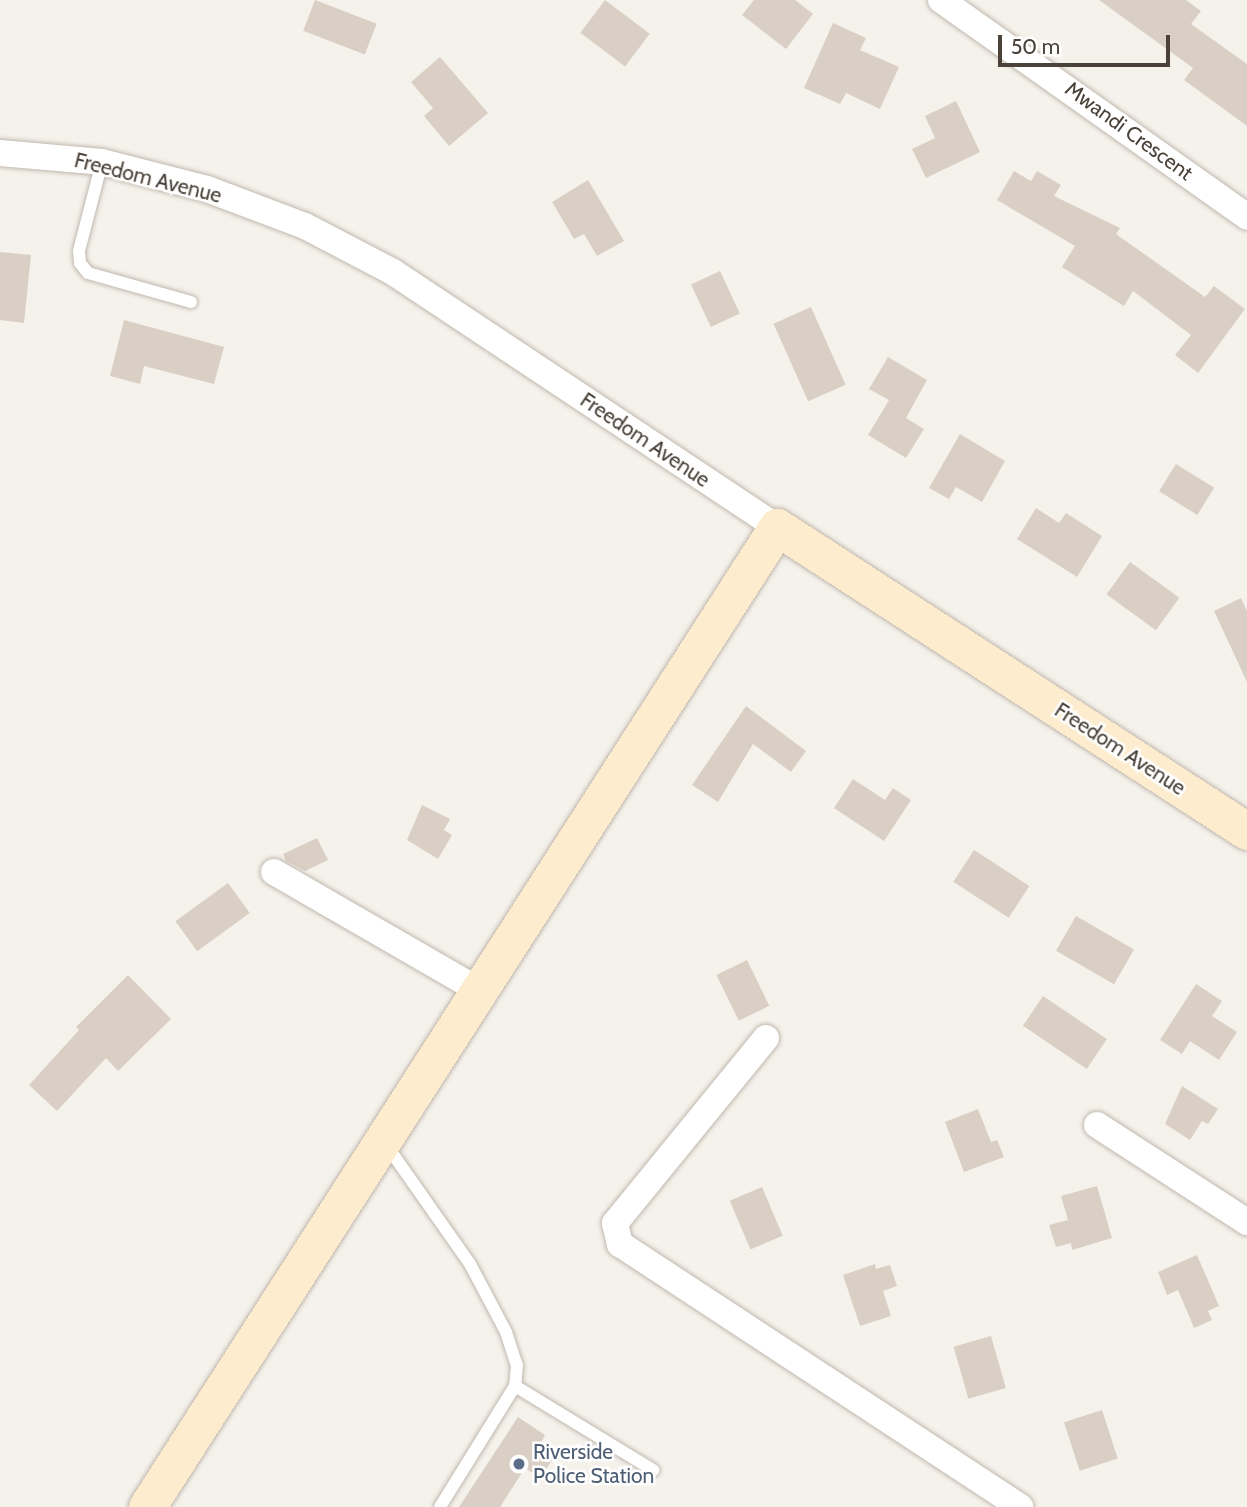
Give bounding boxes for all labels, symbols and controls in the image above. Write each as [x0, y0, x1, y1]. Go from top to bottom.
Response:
scale bar [1002, 21, 1174, 65]
text: 50 m [1011, 34, 1060, 59]
street label: Mwandi Crescent [1060, 76, 1198, 186]
street label: Freedom Avenue [72, 148, 224, 208]
street label: Freedom Avenue [575, 387, 715, 493]
street label: Freedom Avenue [1050, 697, 1190, 801]
place label: Riverside Police Station [533, 1439, 654, 1489]
marker: Riverside Police Station [511, 1456, 527, 1472]

